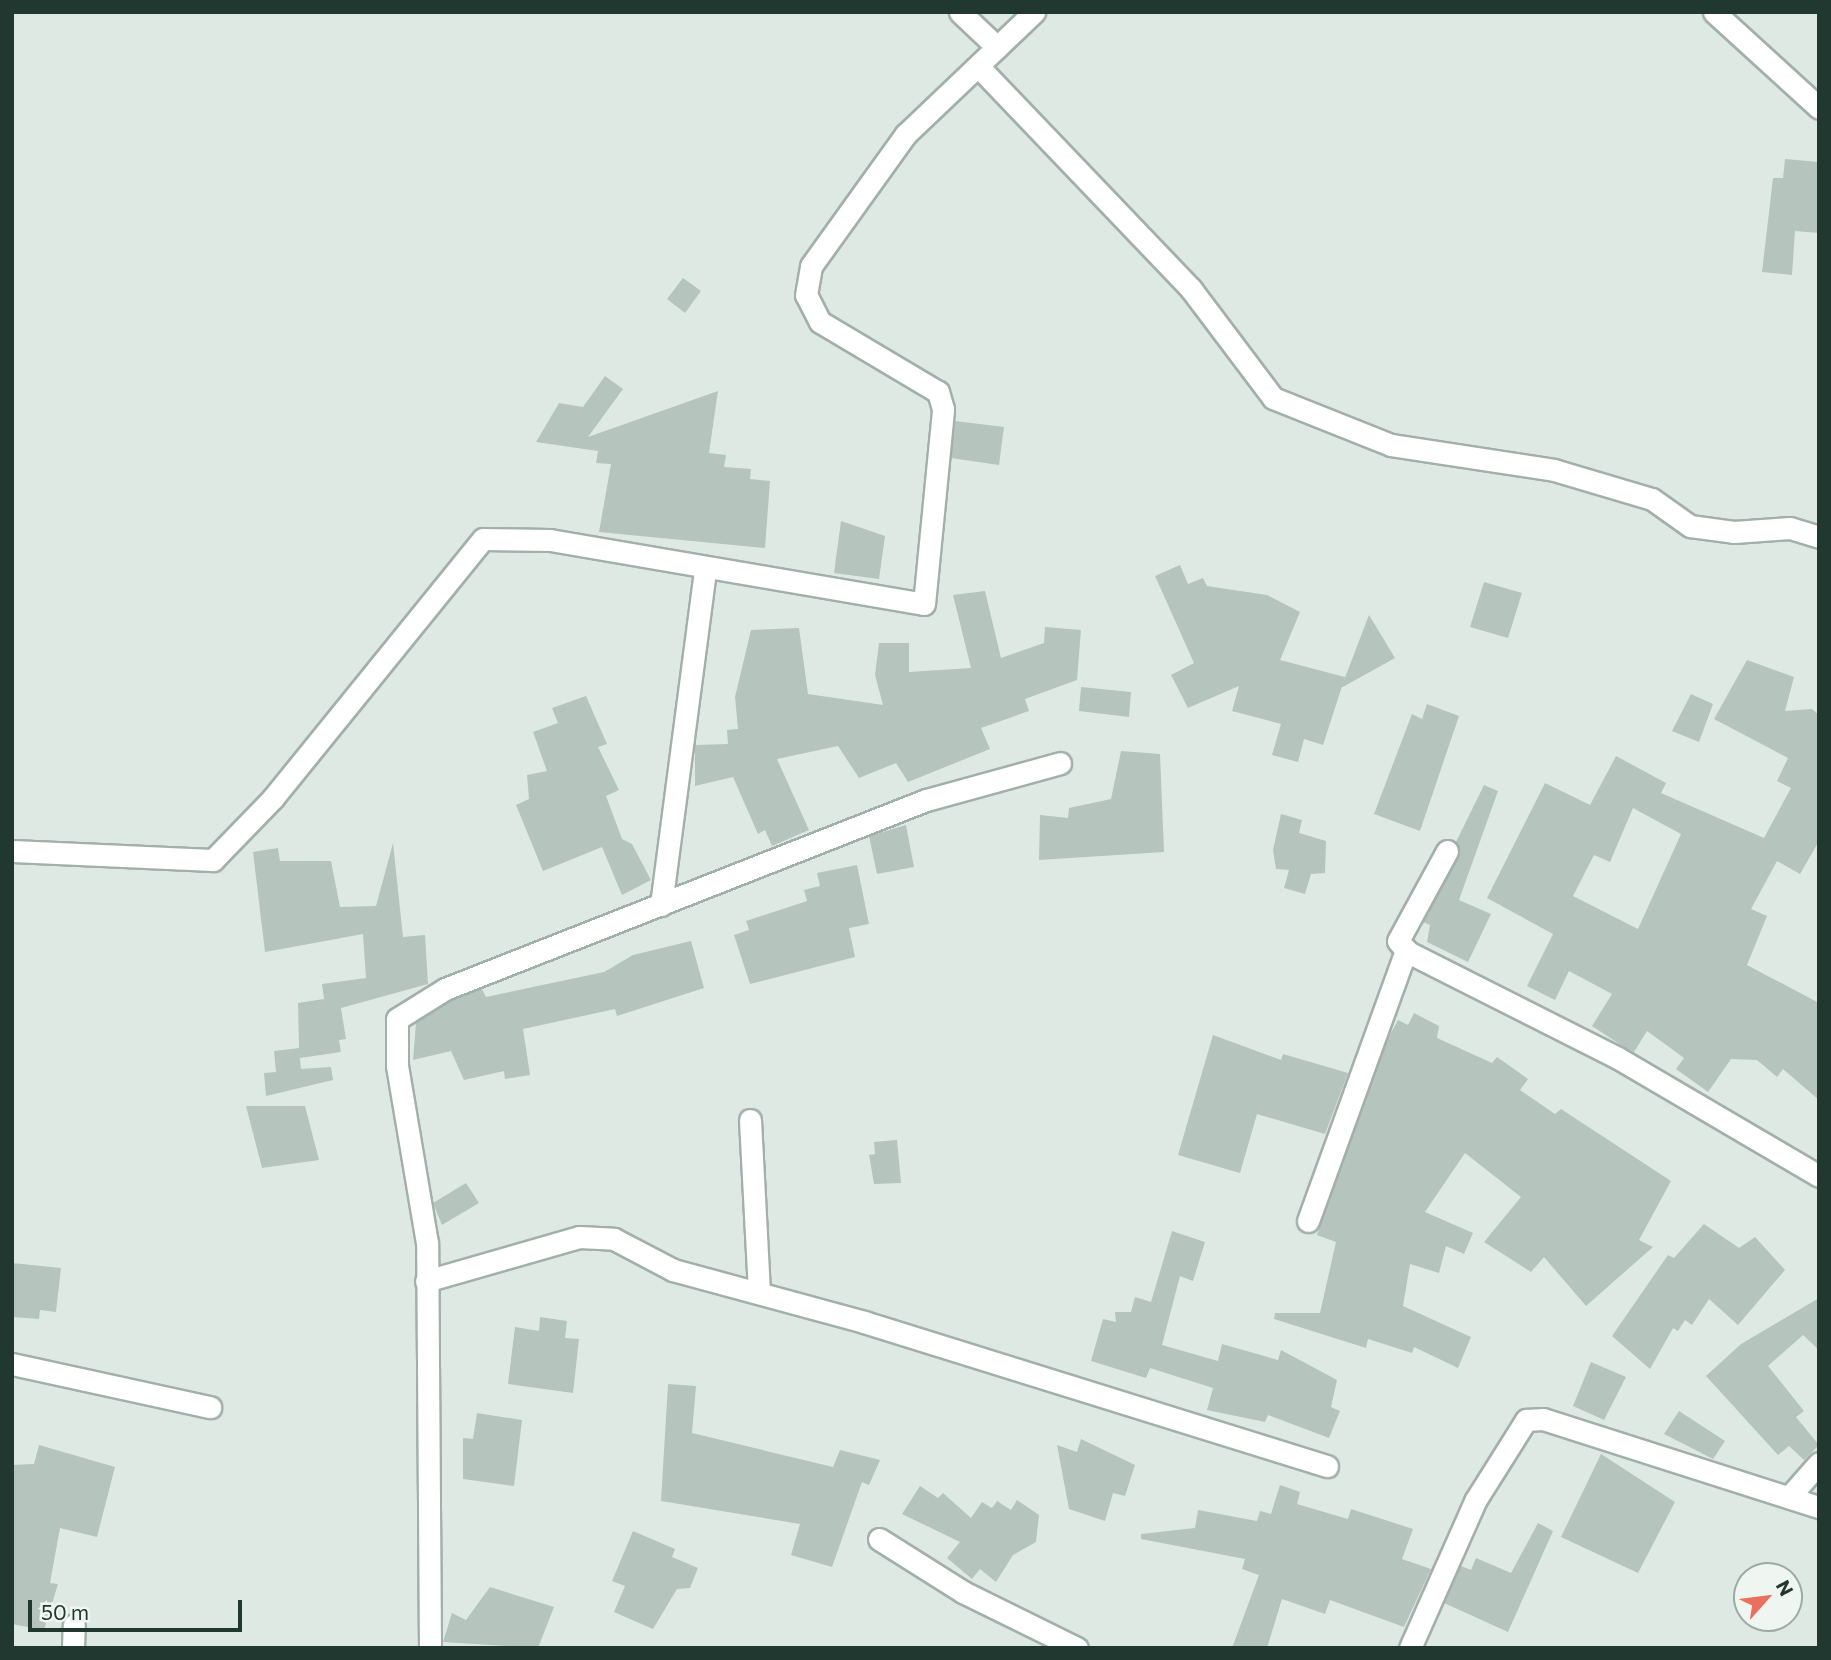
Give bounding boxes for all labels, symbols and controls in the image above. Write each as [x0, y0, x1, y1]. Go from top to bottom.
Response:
north arrow [1733, 1562, 1803, 1632]
text: N [1772, 1576, 1799, 1600]
scale bar [32, 1586, 245, 1630]
text: 50 m [41, 1599, 89, 1624]

